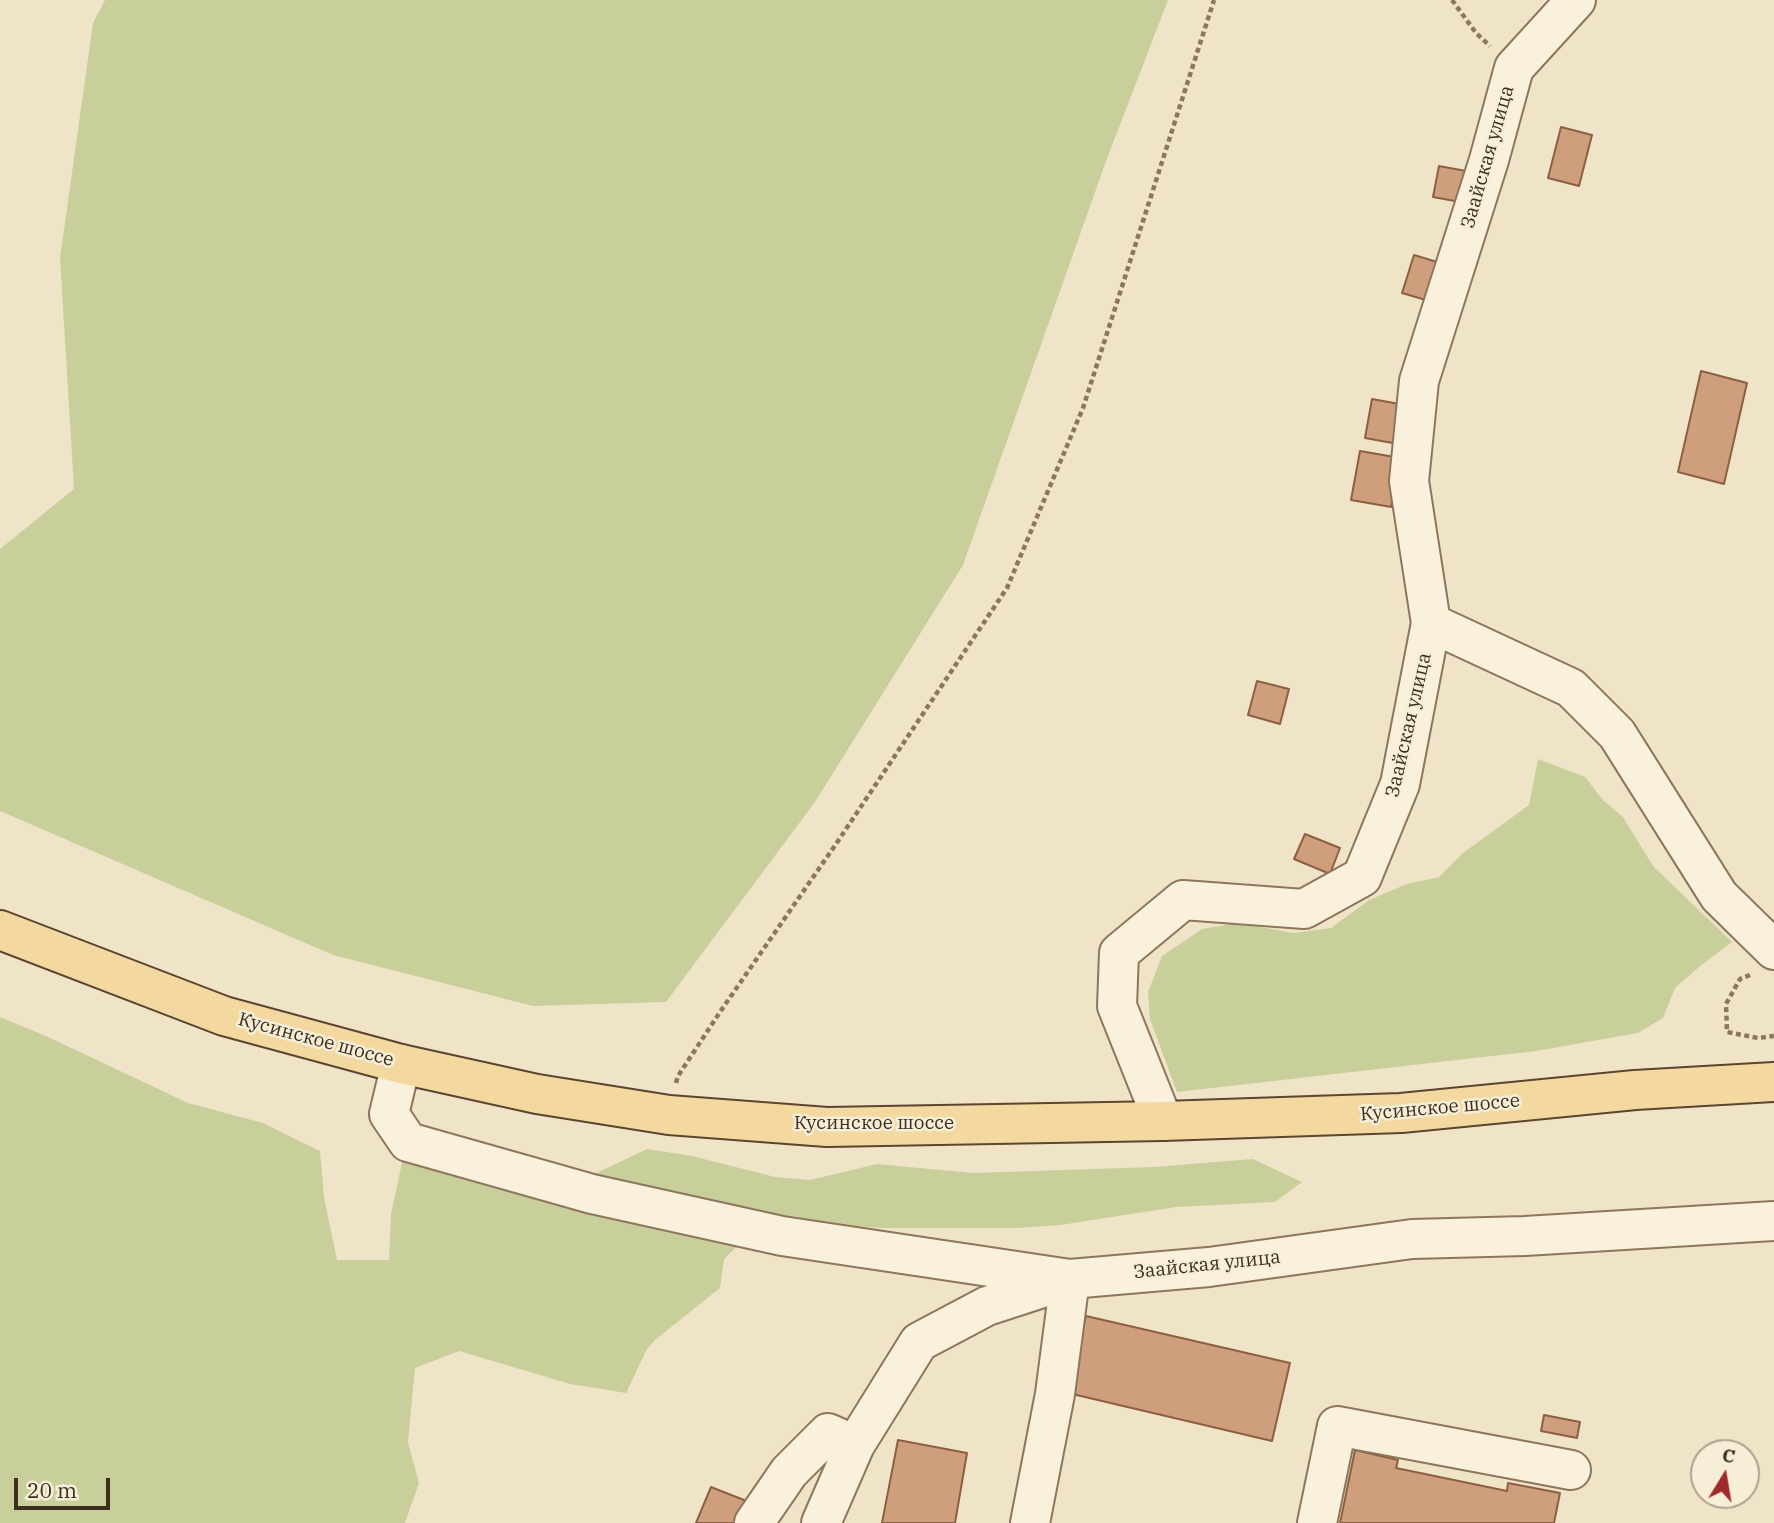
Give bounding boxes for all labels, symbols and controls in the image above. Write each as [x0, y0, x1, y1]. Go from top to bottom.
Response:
street label: Заайская улица [1457, 83, 1519, 231]
street label: Заайская улица [1381, 651, 1437, 799]
street label: Кусинское шоссе [236, 1008, 396, 1072]
street label: Кусинское шоссе [1359, 1090, 1521, 1126]
street label: Кусинское шоссе [794, 1113, 954, 1135]
street label: Заайская улица [1132, 1246, 1282, 1284]
north arrow [1690, 1439, 1760, 1509]
text: С [1720, 1442, 1737, 1468]
scale bar [18, 1464, 114, 1508]
text: 20 m [27, 1476, 77, 1504]

